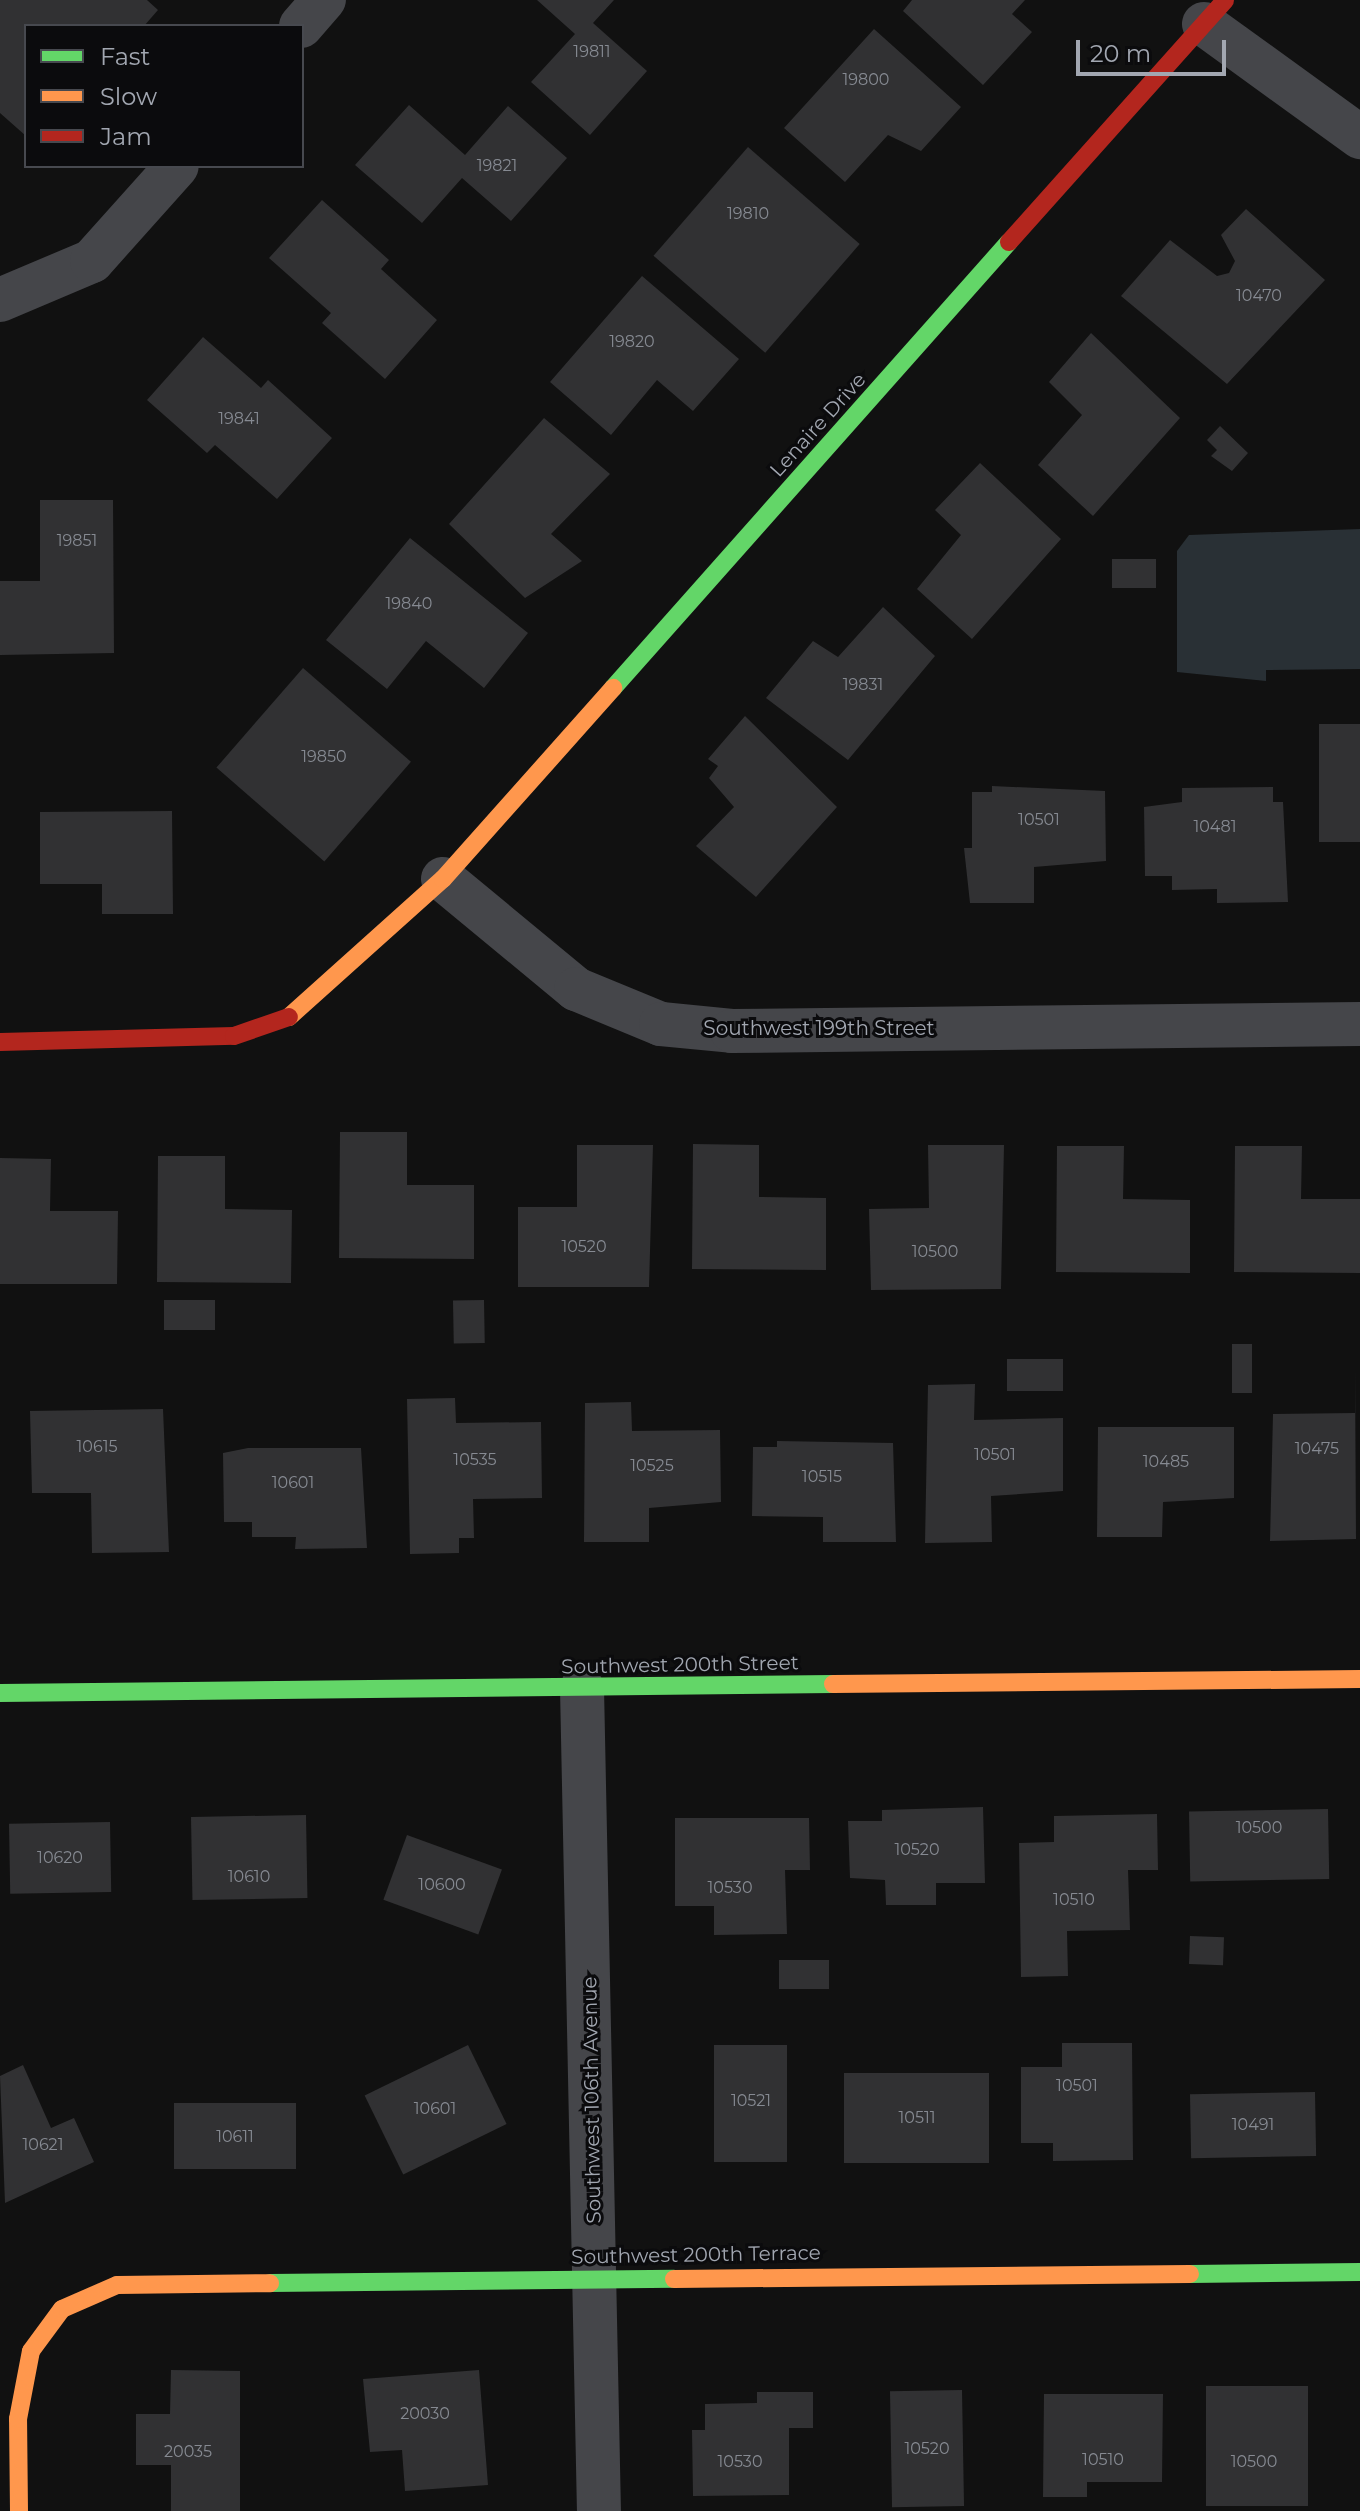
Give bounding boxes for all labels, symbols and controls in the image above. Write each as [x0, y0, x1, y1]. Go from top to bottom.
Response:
legend [24, 24, 304, 168]
scale bar [1080, 24, 1230, 74]
text: 20 m [1090, 39, 1151, 68]
text: Fast [100, 42, 150, 71]
house number: 19811 [573, 42, 611, 62]
house number: 19800 [843, 70, 889, 90]
text: Slow [100, 82, 157, 111]
text: Jam [100, 122, 152, 151]
house number: 19821 [477, 156, 517, 176]
house number: 19810 [727, 204, 769, 224]
house number: 10470 [1236, 286, 1282, 306]
house number: 19820 [609, 332, 655, 352]
street label: Lenaire Drive [765, 368, 871, 482]
house number: 19841 [218, 409, 260, 429]
house number: 19851 [57, 531, 97, 551]
house number: 19840 [386, 594, 432, 614]
house number: 19831 [843, 675, 883, 695]
house number: 19850 [301, 747, 347, 767]
house number: 10501 [1018, 810, 1060, 830]
house number: 10481 [1193, 817, 1237, 837]
street label: Southwest 199th Street [703, 1016, 935, 1040]
house number: 10520 [562, 1237, 606, 1257]
house number: 10500 [912, 1242, 958, 1262]
house number: 10615 [77, 1437, 117, 1457]
house number: 10475 [1295, 1439, 1339, 1459]
house number: 10501 [974, 1445, 1016, 1465]
house number: 10535 [453, 1450, 497, 1470]
house number: 10485 [1143, 1452, 1189, 1472]
house number: 10525 [630, 1456, 674, 1476]
house number: 10515 [802, 1467, 842, 1487]
house number: 10601 [272, 1473, 314, 1493]
street label: Southwest 200th Street [561, 1651, 799, 1679]
house number: 10500 [1236, 1818, 1282, 1838]
house number: 10520 [895, 1840, 939, 1860]
house number: 10620 [37, 1848, 83, 1868]
house number: 10610 [228, 1867, 270, 1887]
house number: 10600 [418, 1875, 466, 1895]
house number: 10530 [708, 1878, 752, 1898]
house number: 10510 [1053, 1890, 1095, 1910]
street label: Southwest 106th Avenue [578, 1976, 606, 2224]
house number: 10501 [1056, 2076, 1098, 2096]
house number: 10521 [731, 2091, 771, 2111]
house number: 10601 [414, 2099, 456, 2119]
house number: 10511 [899, 2108, 935, 2128]
house number: 10491 [1232, 2115, 1274, 2135]
house number: 10611 [216, 2127, 254, 2147]
house number: 10621 [23, 2135, 63, 2155]
street label: Southwest 200th Terrace [571, 2241, 821, 2269]
house number: 20030 [400, 2404, 450, 2424]
house number: 10520 [905, 2439, 949, 2459]
house number: 20035 [164, 2442, 212, 2462]
house number: 10510 [1082, 2450, 1124, 2470]
house number: 10530 [718, 2452, 762, 2472]
house number: 10500 [1231, 2452, 1277, 2472]

